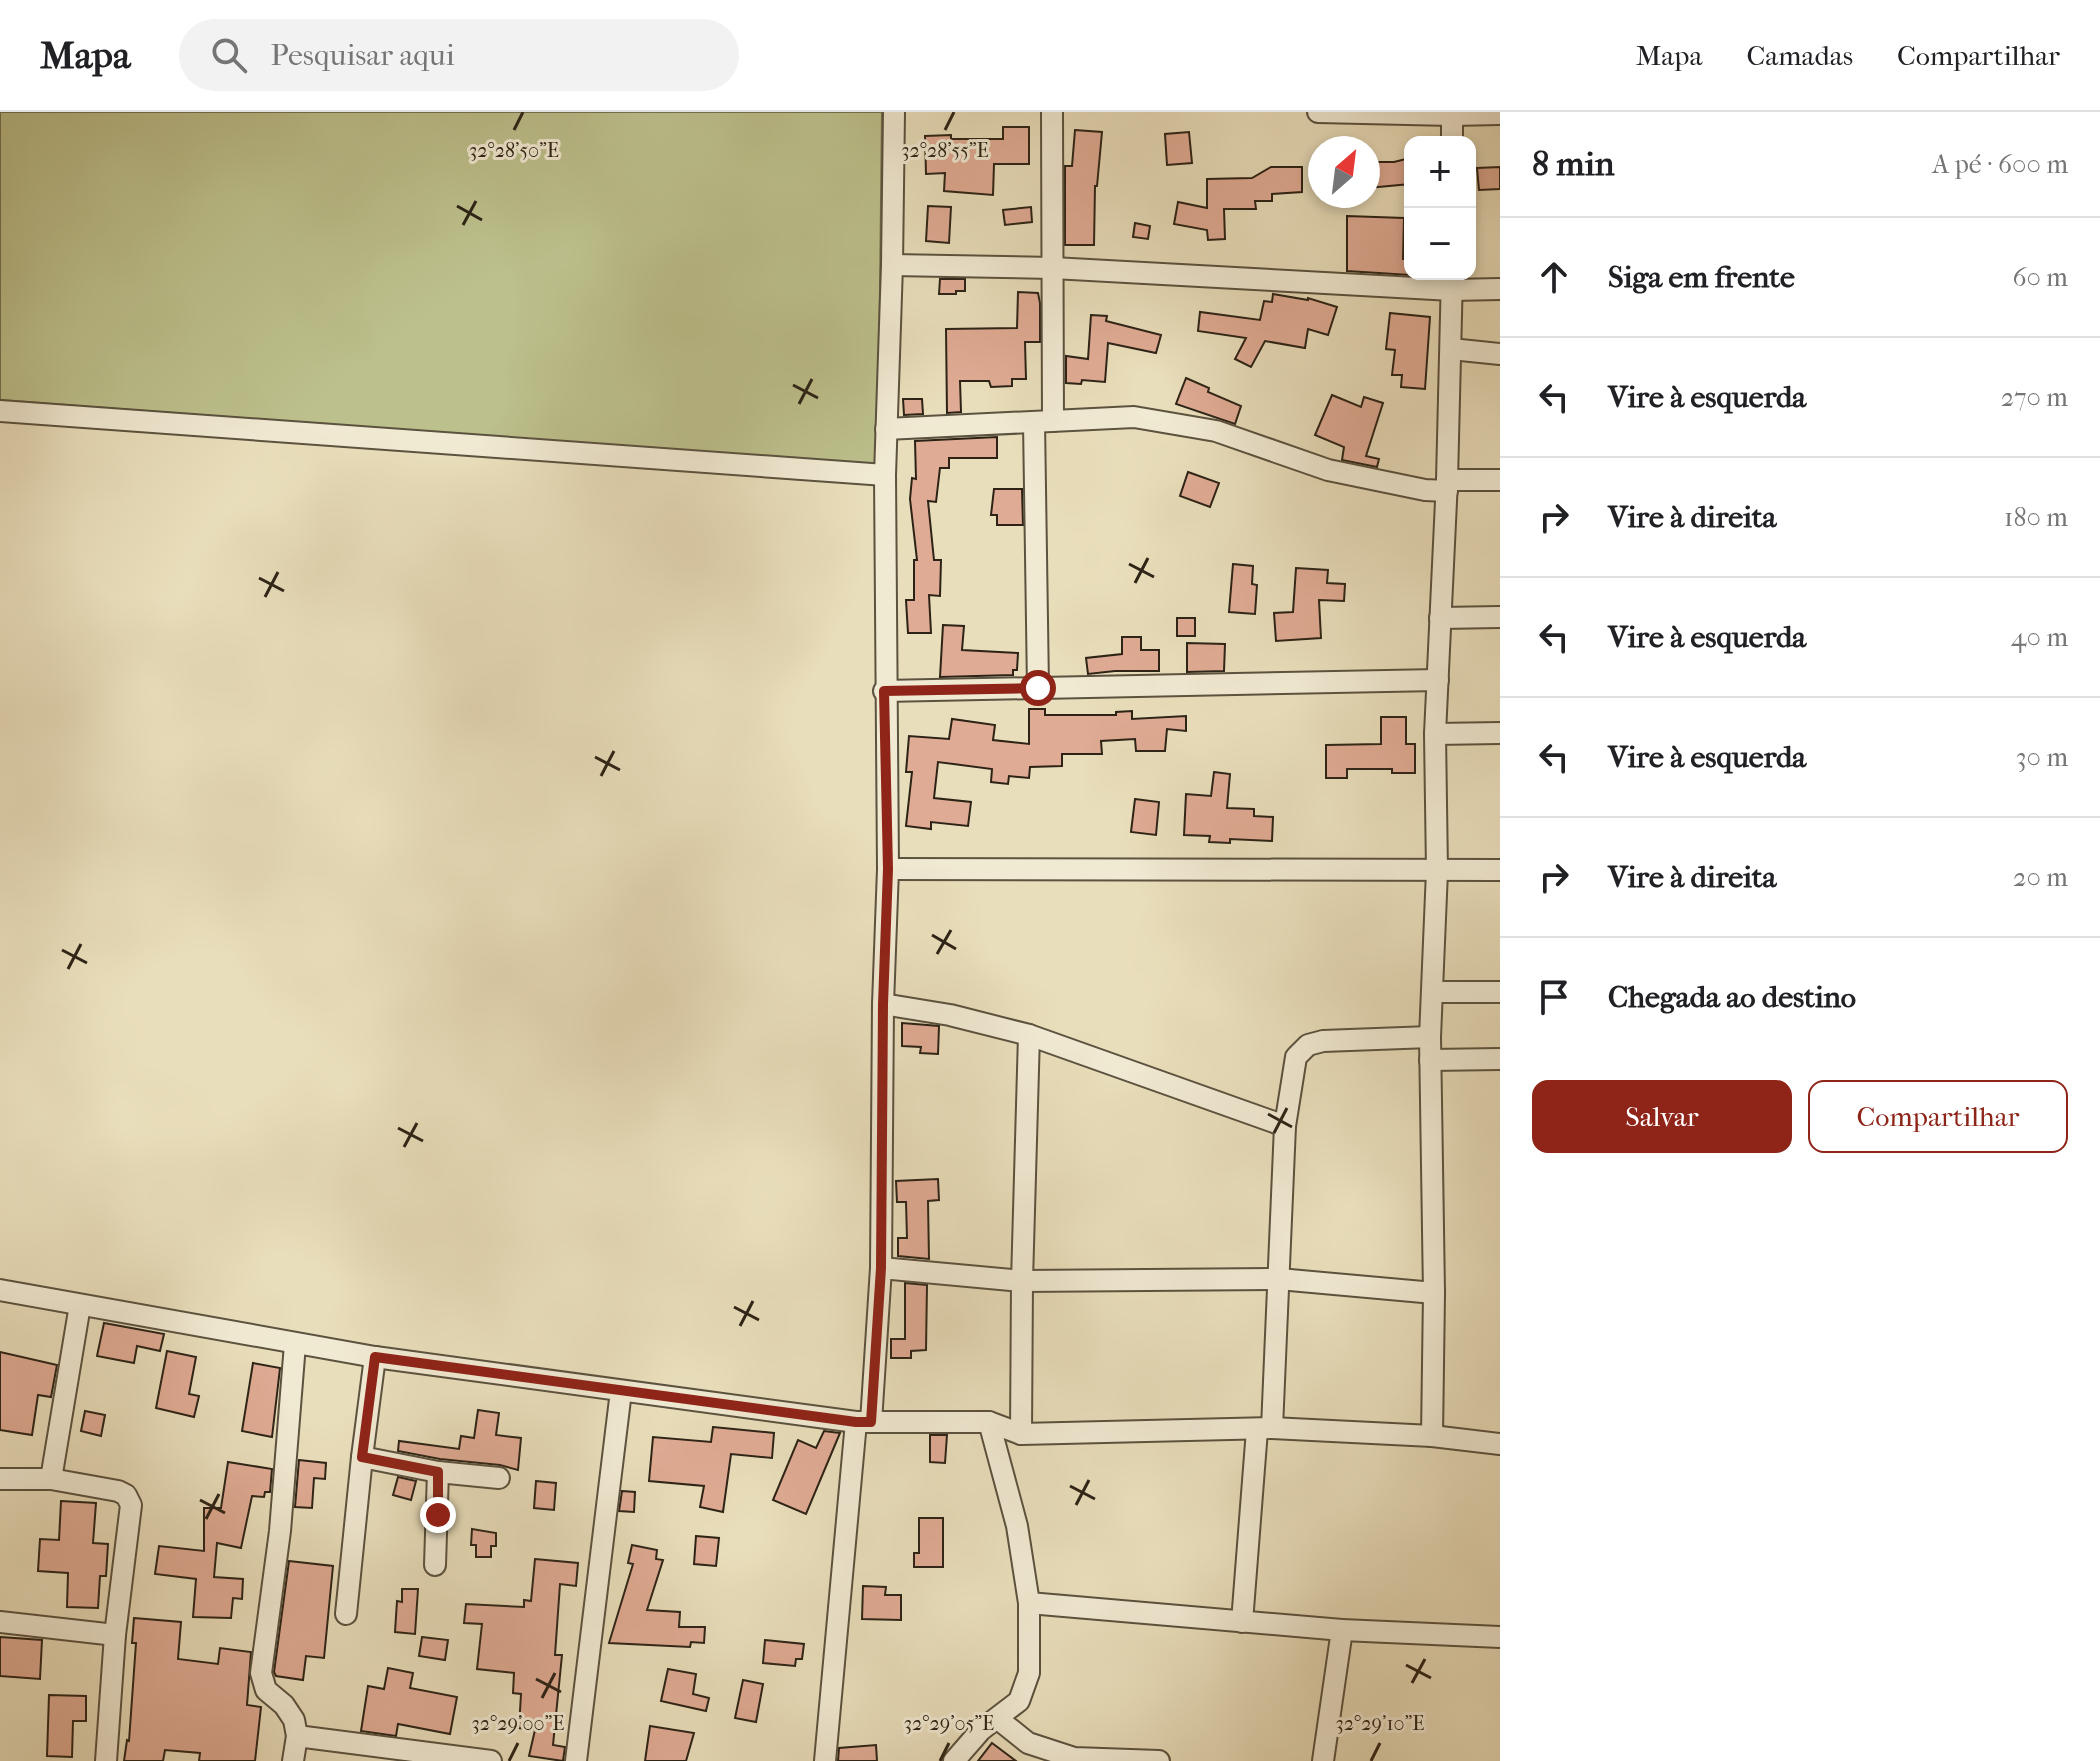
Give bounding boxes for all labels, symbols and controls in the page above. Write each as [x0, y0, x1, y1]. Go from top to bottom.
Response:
search box [179, 19, 739, 91]
text: Mapa [40, 33, 131, 78]
icon: search [207, 33, 251, 77]
text: Pesquisar aqui [271, 38, 455, 73]
text: Mapa [1636, 39, 1702, 72]
text: Camadas [1746, 39, 1853, 72]
text: Compartilhar [1897, 39, 2060, 72]
north arrow [1308, 136, 1380, 208]
map controls [1404, 136, 1476, 280]
button: + [1404, 136, 1476, 208]
text: 32°28'50"E [469, 139, 559, 162]
text: 32°28'55"E [901, 139, 989, 162]
text: 8 min [1532, 144, 1614, 184]
text: A pé · 600 m [1932, 149, 2068, 180]
button: − [1404, 208, 1476, 280]
icon: ahead [1532, 255, 1576, 299]
text: Siga em frente [1608, 260, 1795, 295]
text: 60 m [2012, 262, 2068, 293]
icon: left [1532, 375, 1576, 419]
text: Vire à esquerda [1608, 380, 1806, 415]
text: 270 m [2001, 382, 2068, 413]
icon: right [1532, 495, 1576, 539]
text: Vire à direita [1608, 500, 1776, 535]
text: 180 m [2004, 502, 2068, 533]
icon: left [1532, 615, 1576, 659]
text: Vire à esquerda [1608, 620, 1806, 655]
text: 40 m [2011, 622, 2068, 653]
route start [1020, 670, 1056, 706]
icon: left [1532, 735, 1576, 779]
text: Vire à esquerda [1608, 740, 1806, 775]
text: 30 m [2016, 742, 2068, 773]
icon: right [1532, 855, 1576, 899]
text: Vire à direita [1608, 860, 1776, 895]
text: 20 m [2013, 862, 2068, 893]
icon: arrive [1532, 975, 1576, 1019]
text: Chegada ao destino [1608, 980, 1856, 1015]
button: Salvar [1532, 1080, 1792, 1153]
button: Compartilhar [1808, 1080, 2068, 1153]
route end [420, 1497, 456, 1533]
text: 32°29'00"E [472, 1712, 564, 1735]
text: 32°29'05"E [904, 1712, 994, 1735]
text: 32°29'10"E [1336, 1712, 1424, 1735]

